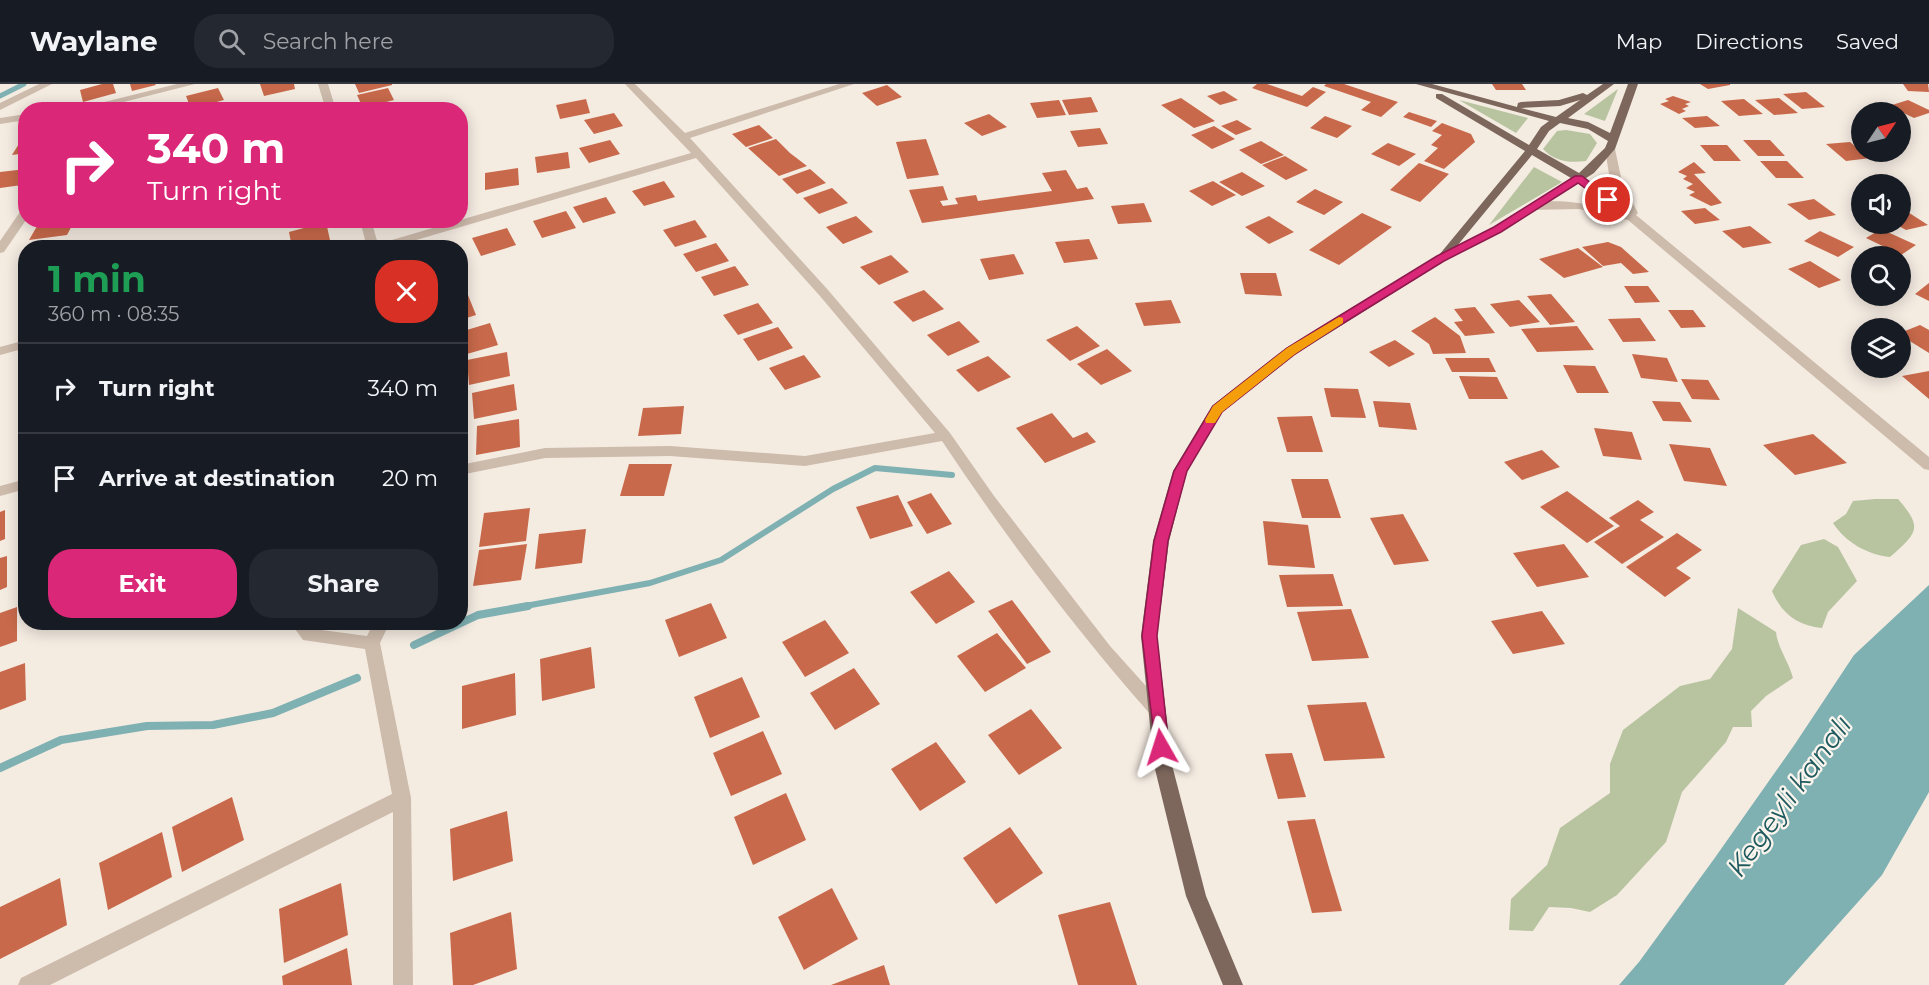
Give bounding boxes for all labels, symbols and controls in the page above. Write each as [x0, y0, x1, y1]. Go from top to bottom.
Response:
search box [194, 14, 614, 68]
text: Waylane [30, 24, 158, 58]
icon: search [215, 25, 248, 58]
text: Search here [263, 28, 393, 55]
text: Map [1616, 29, 1662, 54]
text: Directions [1695, 29, 1803, 54]
text: Saved [1836, 29, 1899, 54]
north arrow [1851, 102, 1911, 162]
map controls [1851, 102, 1911, 378]
text: 340 m [147, 122, 285, 174]
icon: right [48, 126, 126, 204]
text: Turn right [147, 174, 282, 207]
pin [1582, 174, 1633, 225]
button: sound [1851, 174, 1911, 234]
icon: arrive [1591, 183, 1624, 216]
button: search [1851, 246, 1911, 306]
text: 1 min [48, 257, 146, 301]
button: close [375, 260, 438, 323]
text: 360 m · 08:35 [48, 302, 179, 326]
button: layers [1851, 318, 1911, 378]
icon: right [48, 372, 81, 405]
text: Turn right [99, 375, 214, 402]
text: 340 m [367, 375, 438, 402]
icon: arrive [48, 462, 81, 495]
text: Arrive at destination [99, 465, 335, 492]
text: 20 m [382, 465, 438, 492]
button: Exit [48, 549, 237, 618]
button: Share [249, 549, 438, 618]
water label: Kegeyli kanalı [1720, 709, 1858, 883]
position arrow [1129, 715, 1193, 779]

